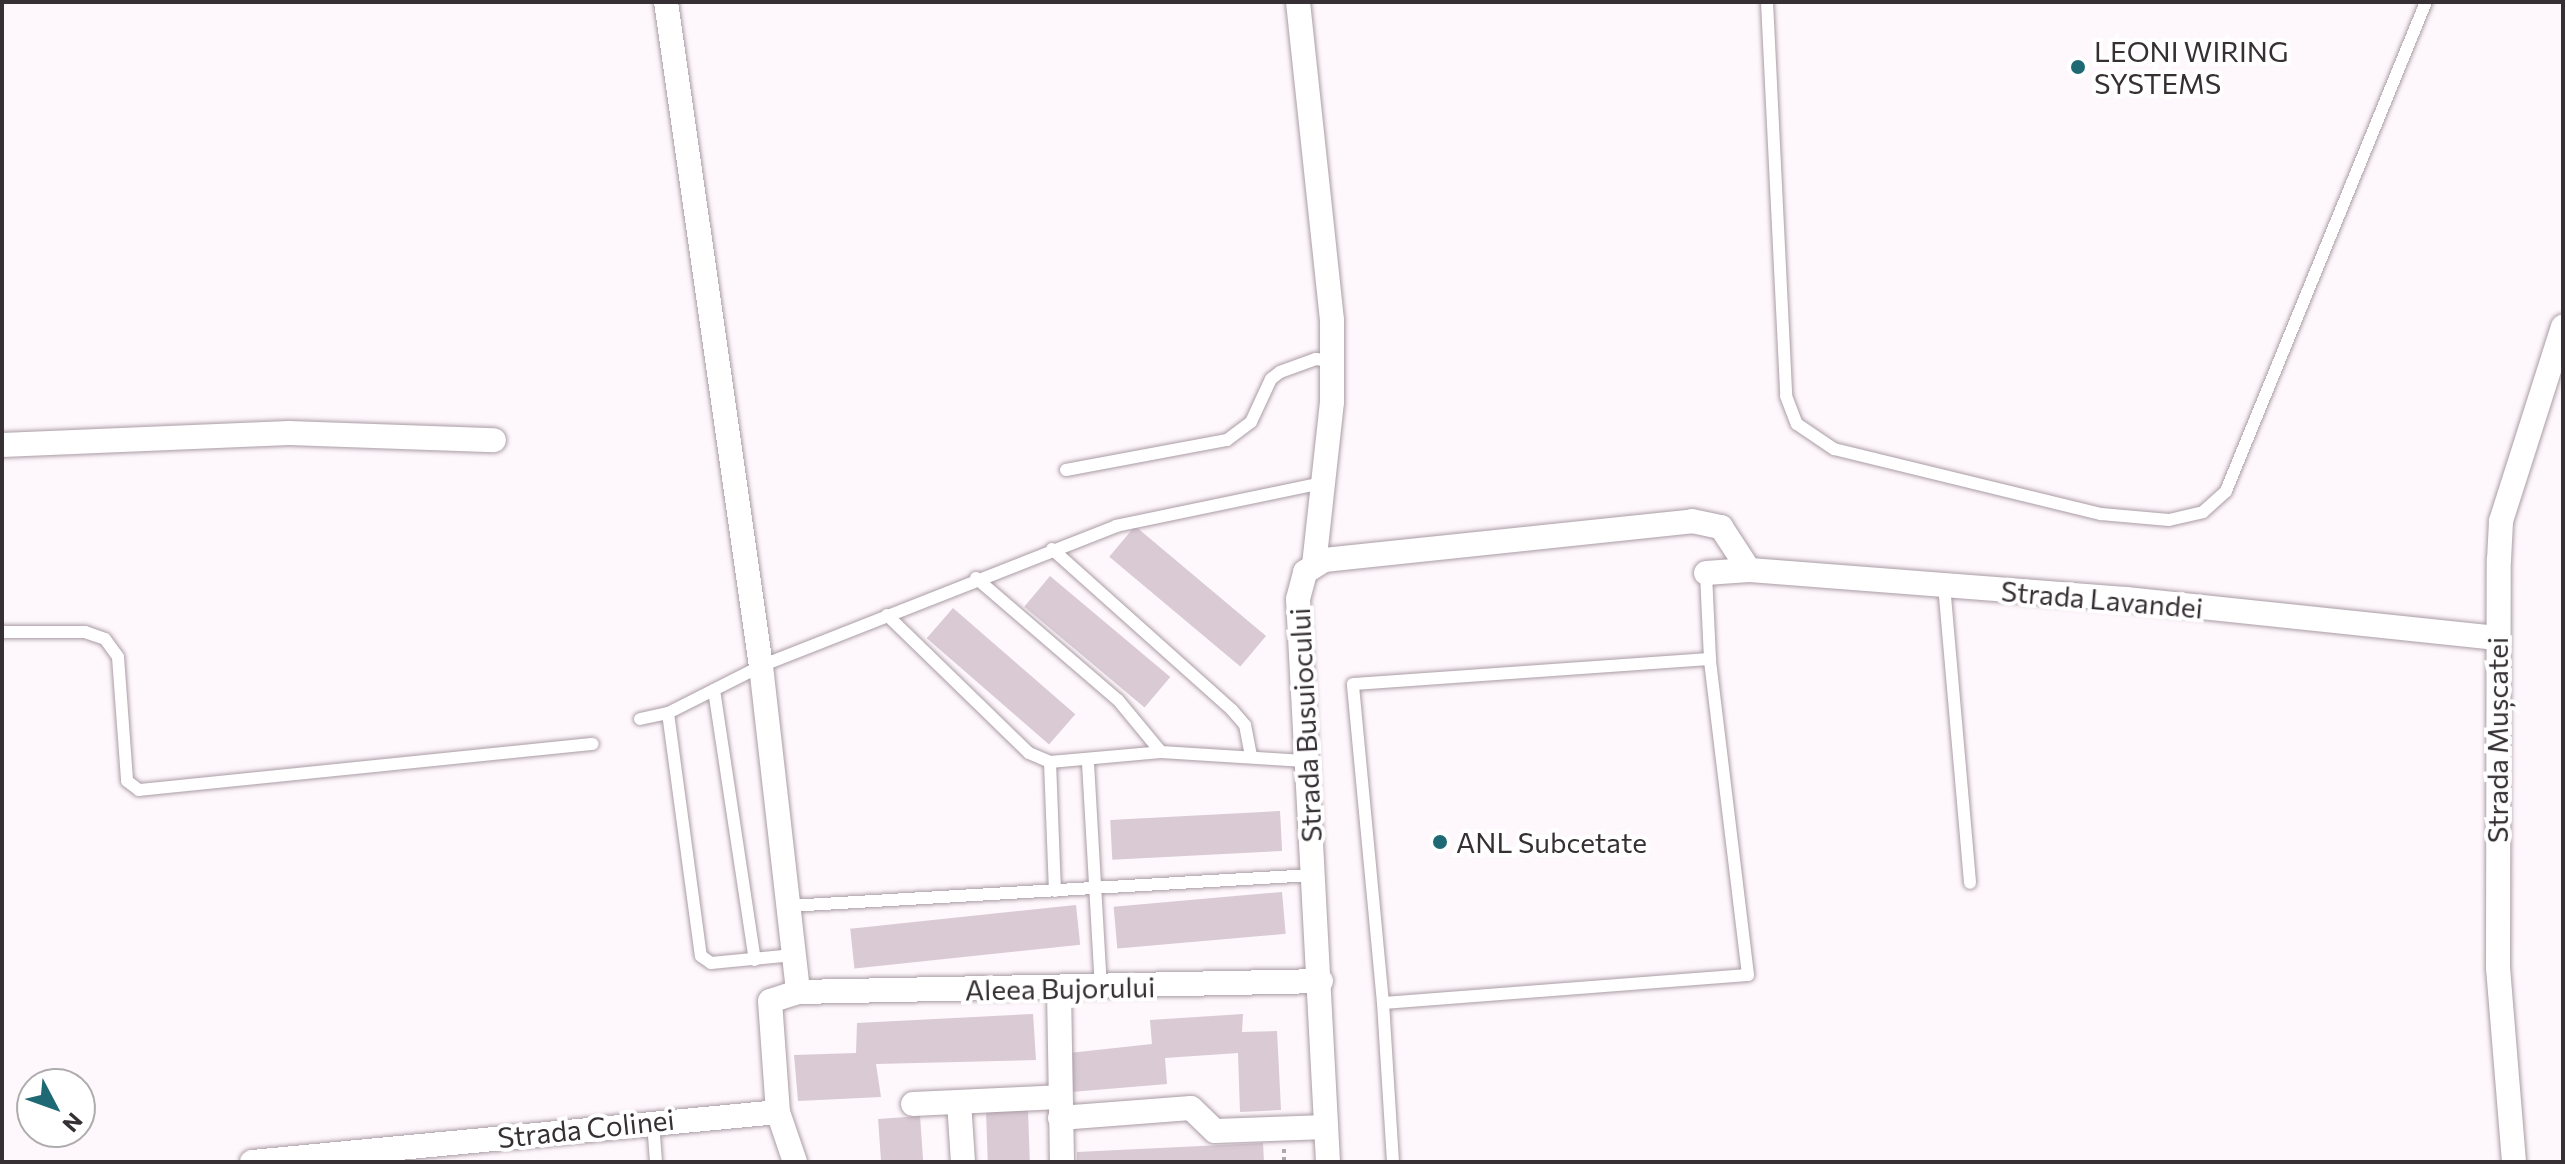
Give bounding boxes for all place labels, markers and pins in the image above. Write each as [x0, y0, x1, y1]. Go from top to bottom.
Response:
place label: LEONI WIRING SYSTEMS [2094, 34, 2288, 100]
marker: LEONI WIRING SYSTEMS [2069, 58, 2087, 76]
place label: ANL Subcetate [1456, 825, 1647, 859]
marker: ANL Subcetate [1431, 833, 1449, 851]

